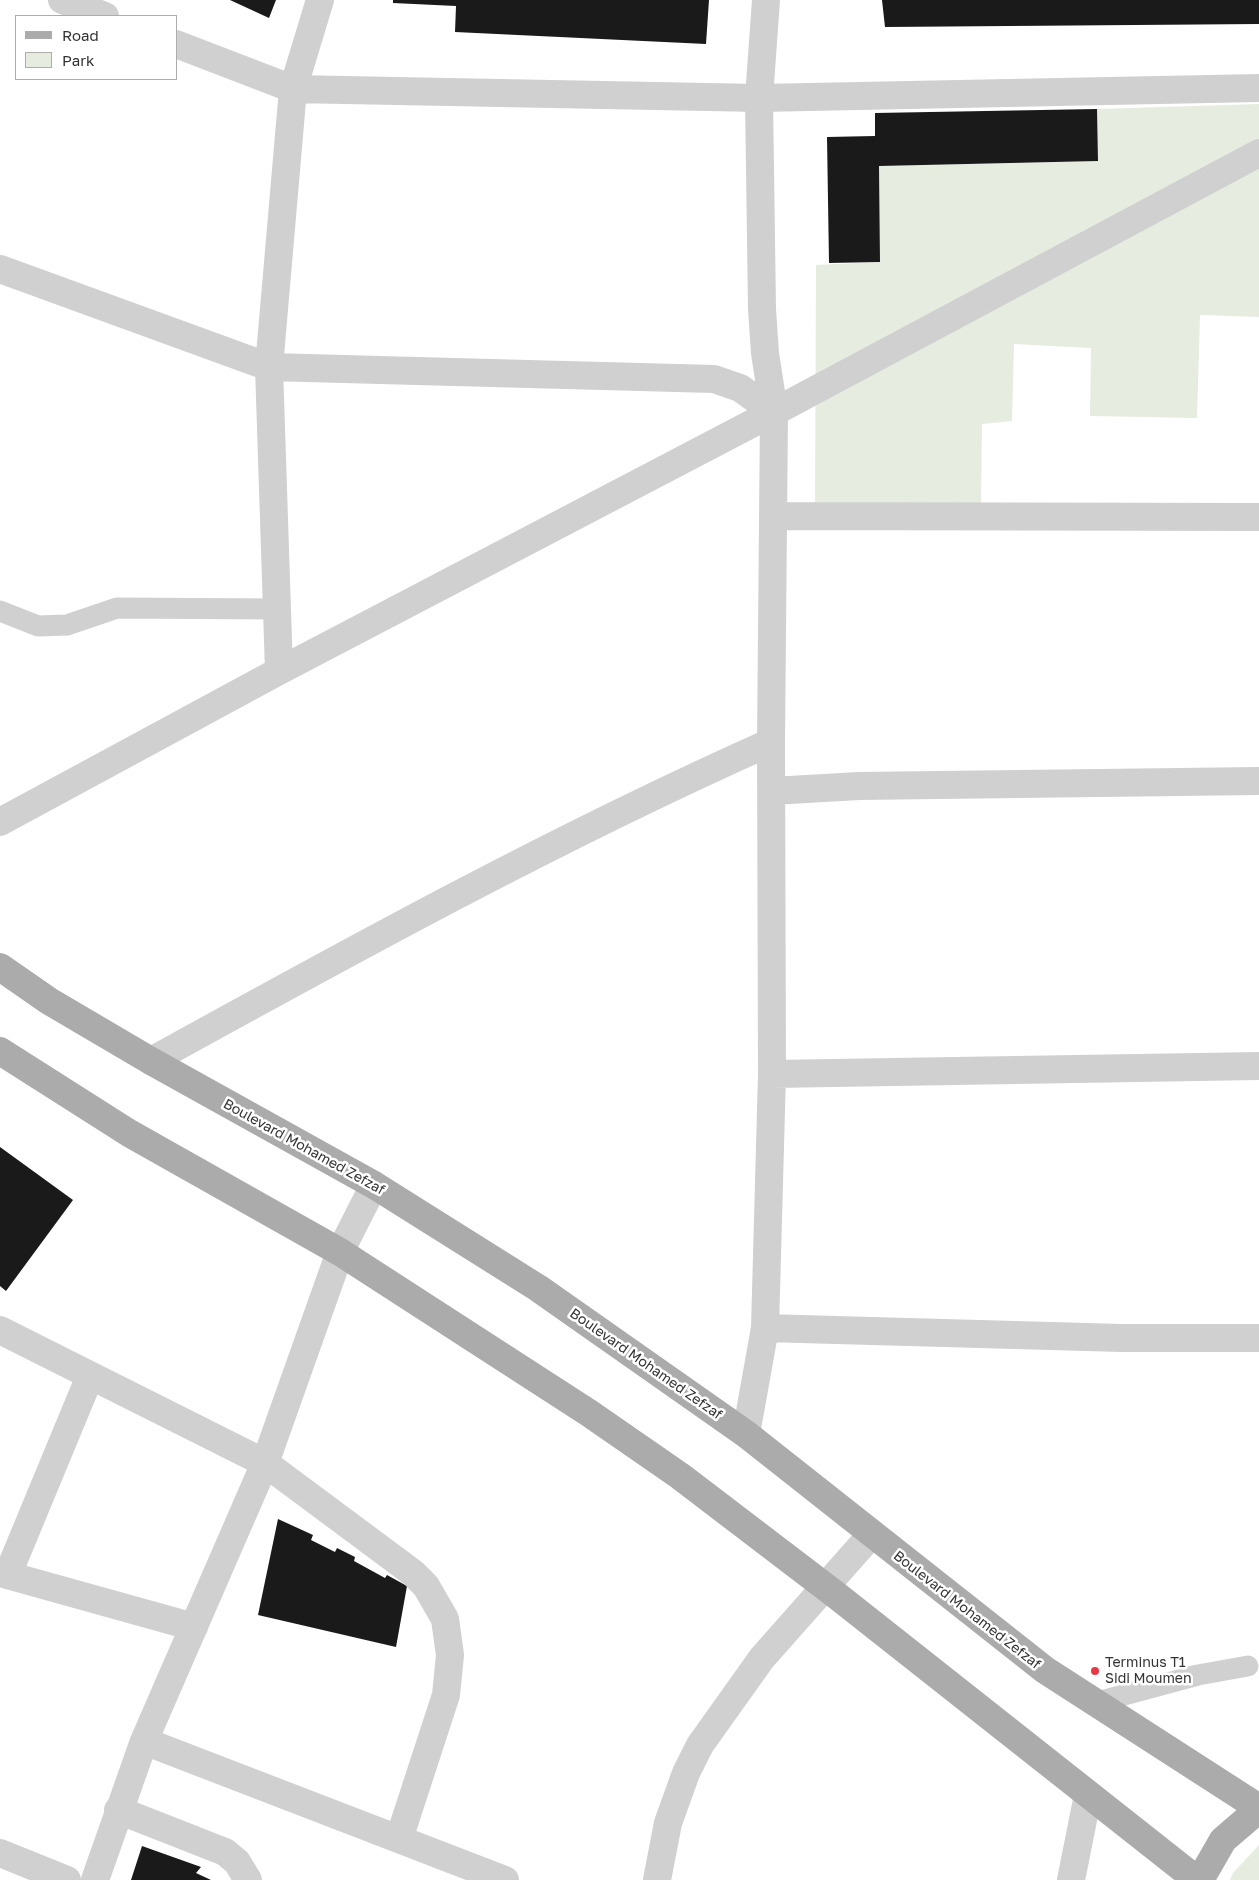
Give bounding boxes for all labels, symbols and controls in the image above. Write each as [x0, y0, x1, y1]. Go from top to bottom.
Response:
legend [15, 15, 178, 80]
text: Road [62, 26, 99, 44]
text: Park [62, 51, 94, 69]
street label: Boulevard Mohamed Zefzaf [220, 1096, 388, 1198]
street label: Boulevard Mohamed Zefzaf [567, 1305, 725, 1423]
street label: Boulevard Mohamed Zefzaf [890, 1547, 1044, 1673]
place label: Terminus T1 Sidi Moumen [1105, 1655, 1192, 1688]
marker: Terminus T1 Sidi Moumen [1089, 1665, 1101, 1677]

